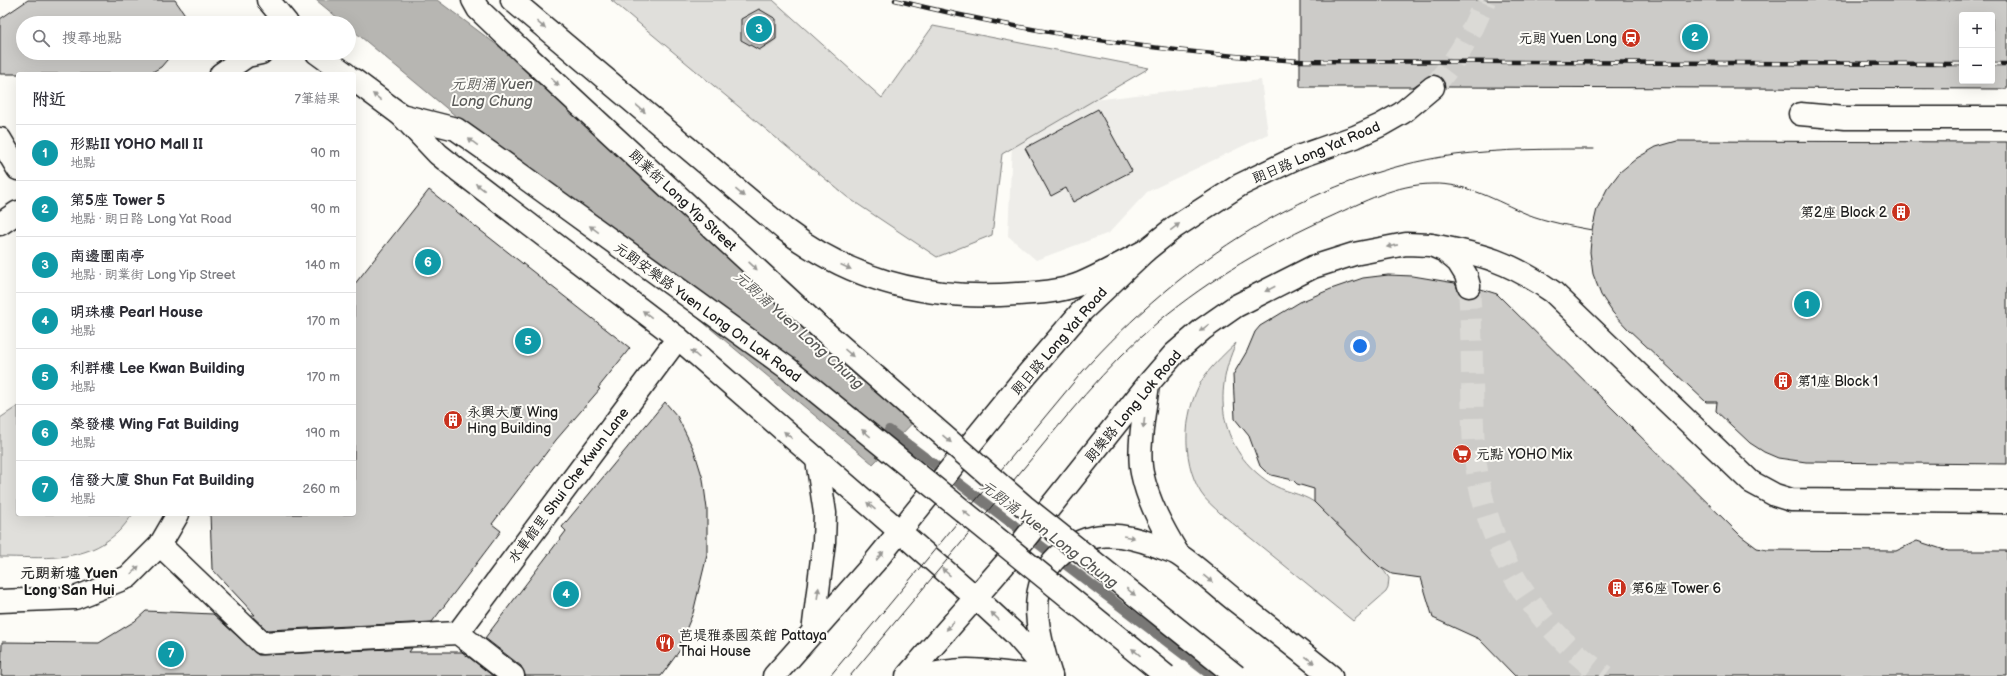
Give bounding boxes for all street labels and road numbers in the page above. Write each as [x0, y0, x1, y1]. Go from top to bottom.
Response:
street label: 朗日路 Long Yat Road [1250, 118, 1383, 187]
street label: 朗業街 Long Yip Street [625, 146, 741, 255]
street label: 元朗安樂路 Yuen Long On Lok Road [611, 239, 804, 386]
street label: 朗日路 Long Yat Road [1008, 284, 1111, 399]
street label: 朗樂路 Long Lok Road [1081, 347, 1185, 466]
street label: 水車館里 Shui Che Kwun Lane [504, 404, 632, 566]

